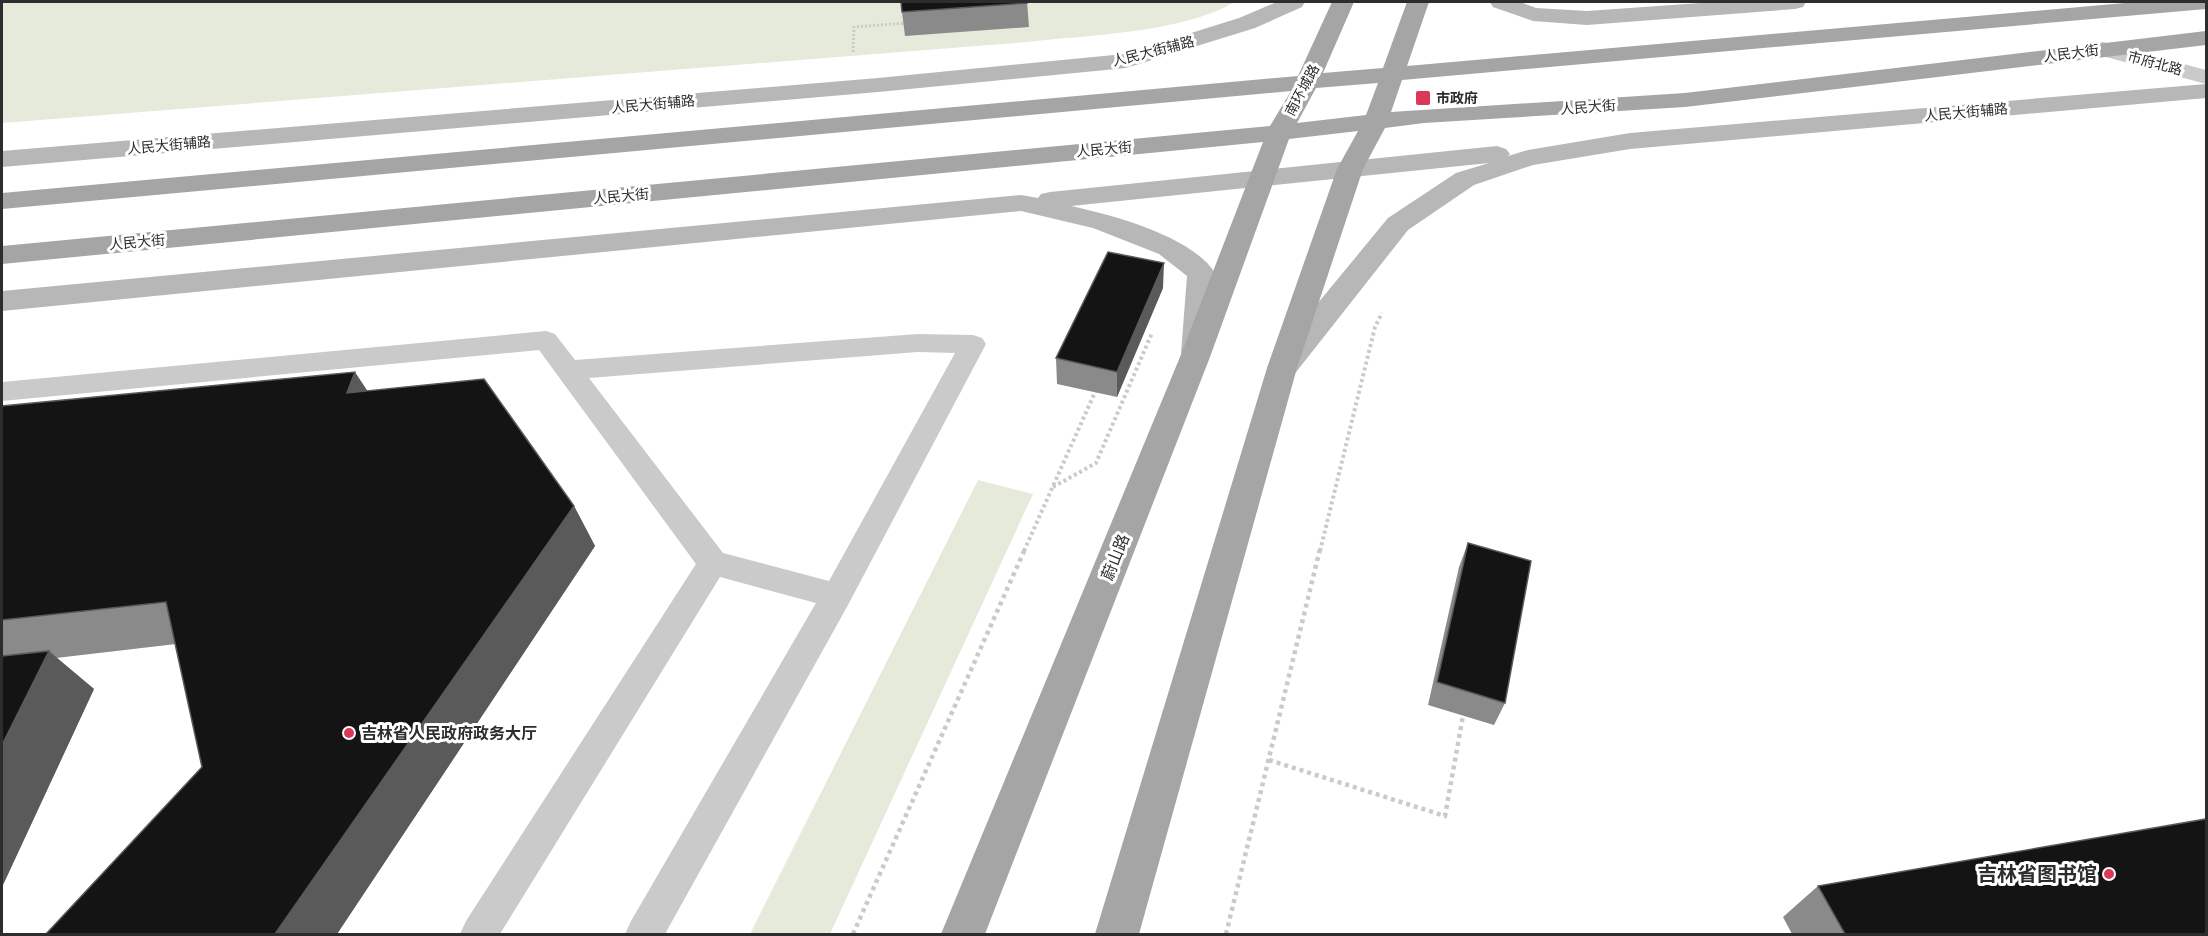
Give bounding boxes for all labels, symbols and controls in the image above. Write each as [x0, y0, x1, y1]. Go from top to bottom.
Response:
street label: 人民大街辅路 [1110, 32, 1196, 70]
street label: 人民大街 [2042, 41, 2100, 65]
street label: 市府北路 [2126, 47, 2184, 79]
street label: 南环城路 [1281, 61, 1323, 119]
marker: 市政府 [1414, 89, 1432, 107]
place label: 市政府 [1436, 89, 1478, 107]
street label: 人民大街辅路 [610, 91, 696, 117]
street label: 人民大街 [1559, 96, 1617, 118]
street label: 人民大街辅路 [1923, 99, 2009, 125]
street label: 人民大街辅路 [126, 132, 212, 158]
street label: 人民大街 [1075, 138, 1133, 160]
street label: 人民大街 [592, 185, 650, 207]
street label: 人民大街 [108, 231, 166, 253]
street label: 蔚山路 [1097, 531, 1134, 583]
place label: 吉林省人民政府政务大厅 [361, 723, 537, 744]
marker: 吉林省人民政府政务大厅 [342, 726, 356, 740]
place label: 吉林省图书馆 [1977, 861, 2097, 887]
marker: 吉林省图书馆 [2102, 867, 2116, 881]

